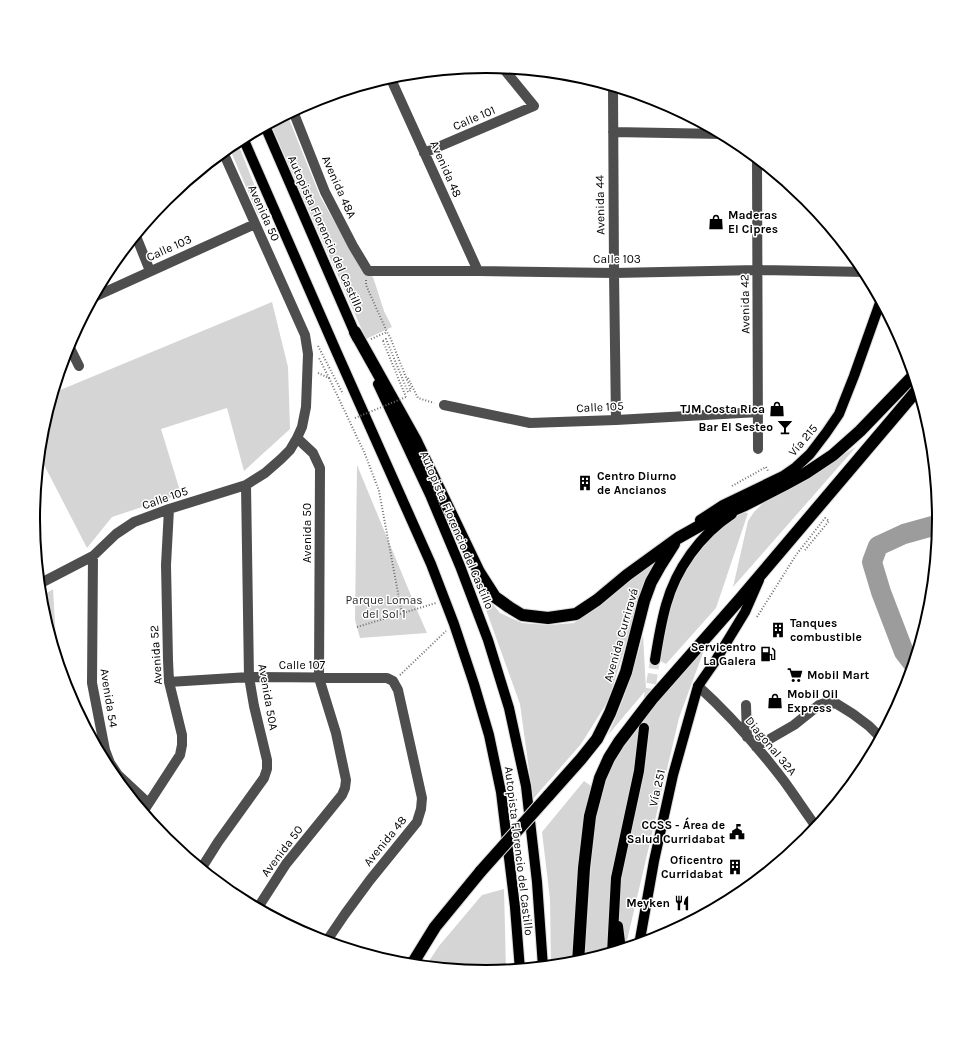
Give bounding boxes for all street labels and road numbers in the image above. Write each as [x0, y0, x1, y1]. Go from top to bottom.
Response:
street label: Calle 101 [451, 103, 497, 133]
street label: Avenida 48 [427, 139, 465, 199]
street label: Autopista Florencio del Castillo [285, 153, 367, 315]
street label: Avenida 48A [319, 153, 359, 221]
street label: Avenida 44 [592, 175, 608, 235]
street label: Avenida 50 [245, 183, 283, 243]
street label: Calle 103 [144, 232, 194, 264]
street label: Calle 103 [593, 252, 641, 266]
street label: Avenida 42 [737, 274, 753, 334]
street label: Calle 105 [576, 399, 624, 415]
street label: Vía 215 [786, 421, 821, 459]
street label: Autopista Florencio del Castillo [417, 449, 497, 611]
street label: Calle 105 [140, 484, 190, 512]
street label: Avenida 50 [300, 503, 314, 563]
street label: Avenida Curriravá [601, 587, 641, 683]
street label: Avenida 52 [147, 625, 165, 685]
street label: Calle 107 [279, 658, 326, 672]
street label: Avenida 50A [255, 663, 281, 731]
street label: Avenida 54 [97, 667, 121, 729]
street label: Diagonal 32A [742, 714, 800, 778]
street label: Autopista Florencio del Castillo [502, 766, 536, 936]
street label: Vía 251 [646, 768, 668, 808]
street label: Avenida 48 [361, 813, 409, 869]
street label: Avenida 50 [258, 823, 306, 879]

